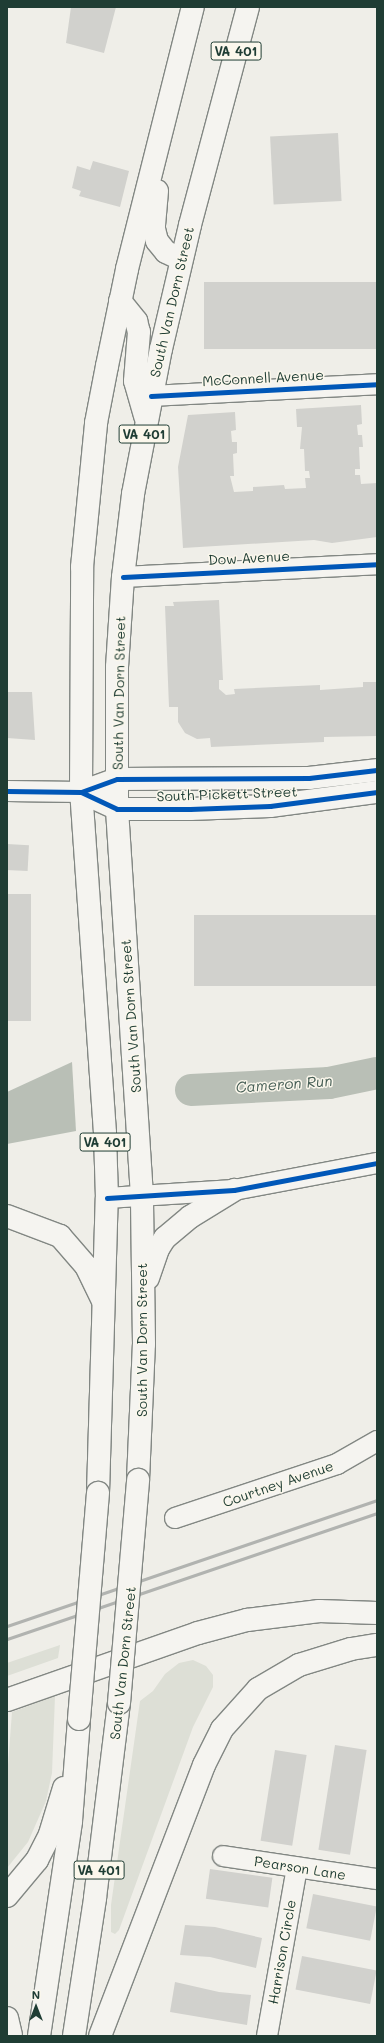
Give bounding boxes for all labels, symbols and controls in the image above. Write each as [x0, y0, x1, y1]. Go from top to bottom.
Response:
road number: VA 401 [210, 40, 262, 62]
street label: South Van Dorn Street [146, 225, 198, 379]
street label: McConnell Avenue [202, 366, 324, 390]
road number: VA 401 [118, 423, 170, 445]
street label: Dow Avenue [208, 547, 290, 569]
street label: South Van Dorn Street [109, 616, 129, 770]
street label: South Pickett Street [156, 783, 298, 805]
street label: South Van Dorn Street [117, 939, 145, 1093]
water label: Cameron Run [235, 1072, 333, 1096]
road number: VA 401 [79, 1131, 131, 1153]
street label: South Van Dorn Street [134, 1263, 150, 1417]
street label: Courtney Avenue [221, 1457, 335, 1511]
street label: South Van Dorn Street [107, 1586, 139, 1740]
street label: Pearson Lane [253, 1852, 347, 1884]
road number: VA 401 [73, 1859, 125, 1881]
street label: Harrison Circle [265, 1898, 299, 2006]
north arrow [16, 1987, 56, 2027]
text: N [32, 1987, 40, 2002]

